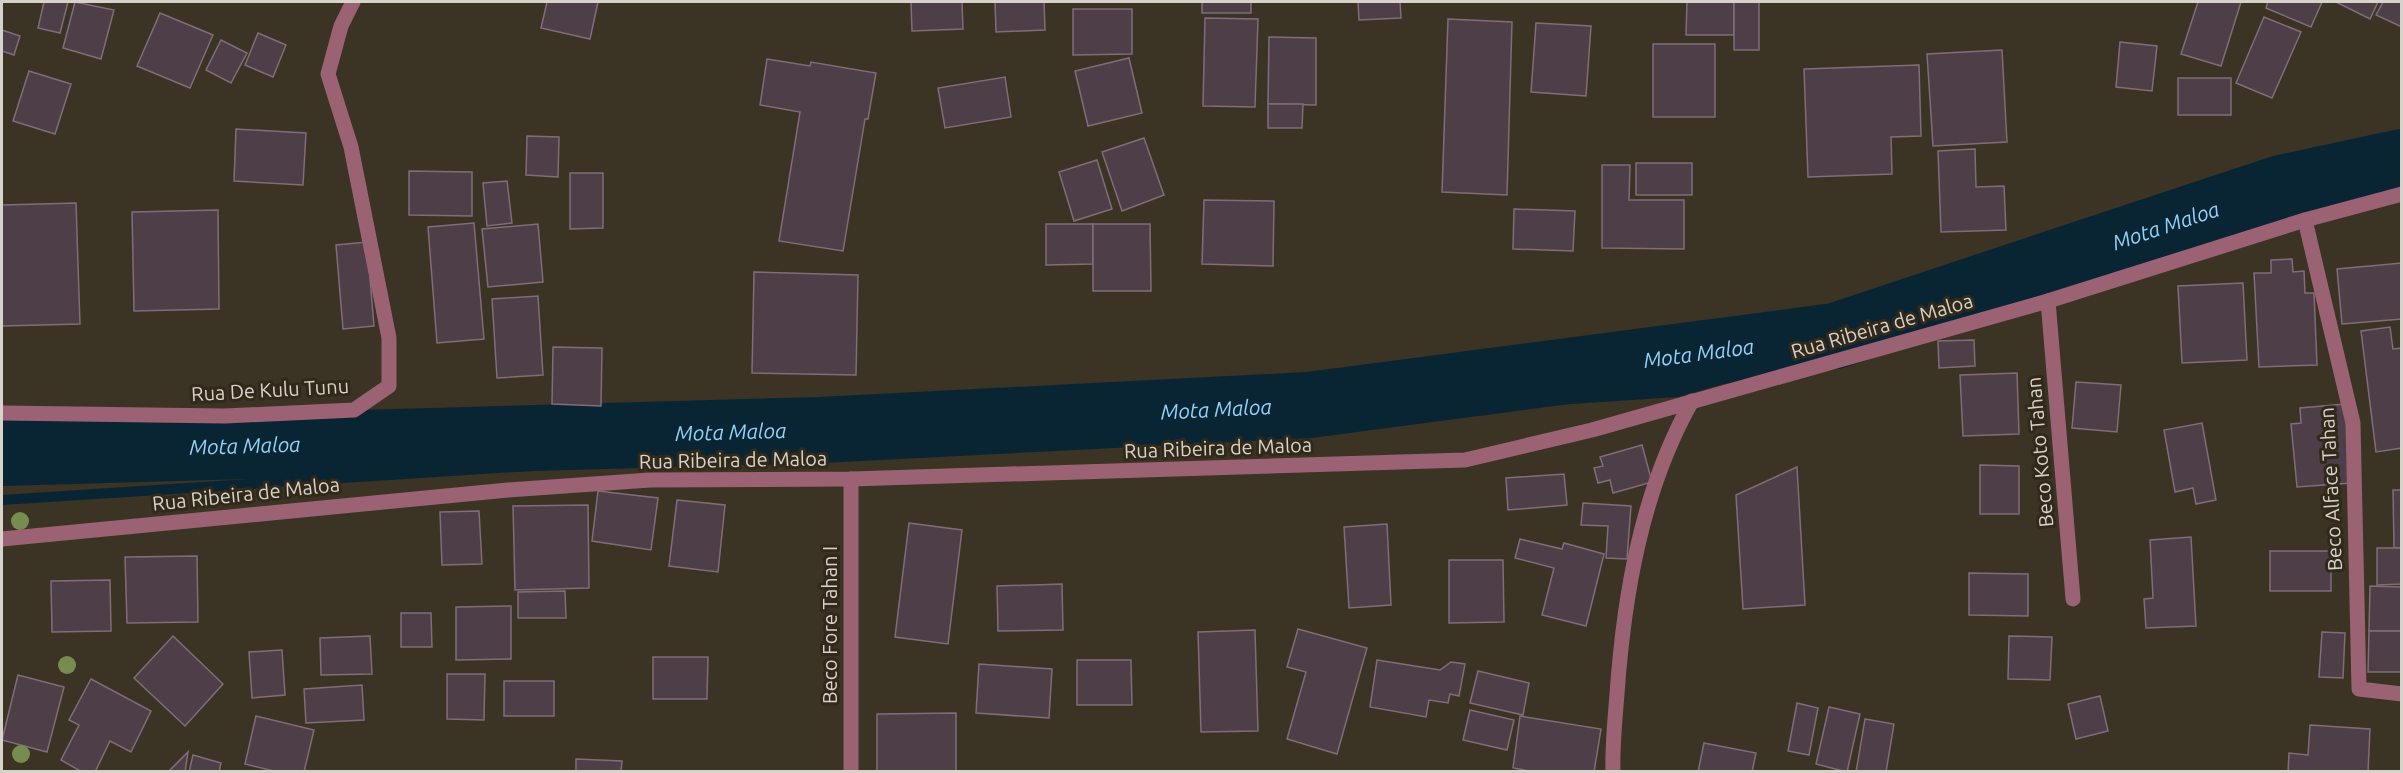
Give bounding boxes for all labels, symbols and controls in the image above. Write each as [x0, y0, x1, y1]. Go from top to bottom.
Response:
water label: Mota Maloa [2109, 196, 2222, 254]
street label: Rua Ribeira de Maloa [1788, 289, 1976, 363]
water label: Mota Maloa [1642, 334, 1755, 372]
street label: Rua De Kulu Tunu [190, 374, 349, 405]
street label: Beco Koto Tahan [2021, 376, 2058, 528]
water label: Mota Maloa [1160, 394, 1272, 424]
street label: Beco Alface Tahan [2315, 407, 2346, 572]
water label: Mota Maloa [675, 418, 787, 445]
water label: Mota Maloa [189, 432, 301, 459]
street label: Rua Ribeira de Maloa [1123, 433, 1312, 462]
street label: Rua Ribeira de Maloa [639, 446, 827, 473]
street label: Rua Ribeira de Maloa [151, 472, 341, 515]
street label: Beco Fore Tahan I [818, 546, 841, 704]

